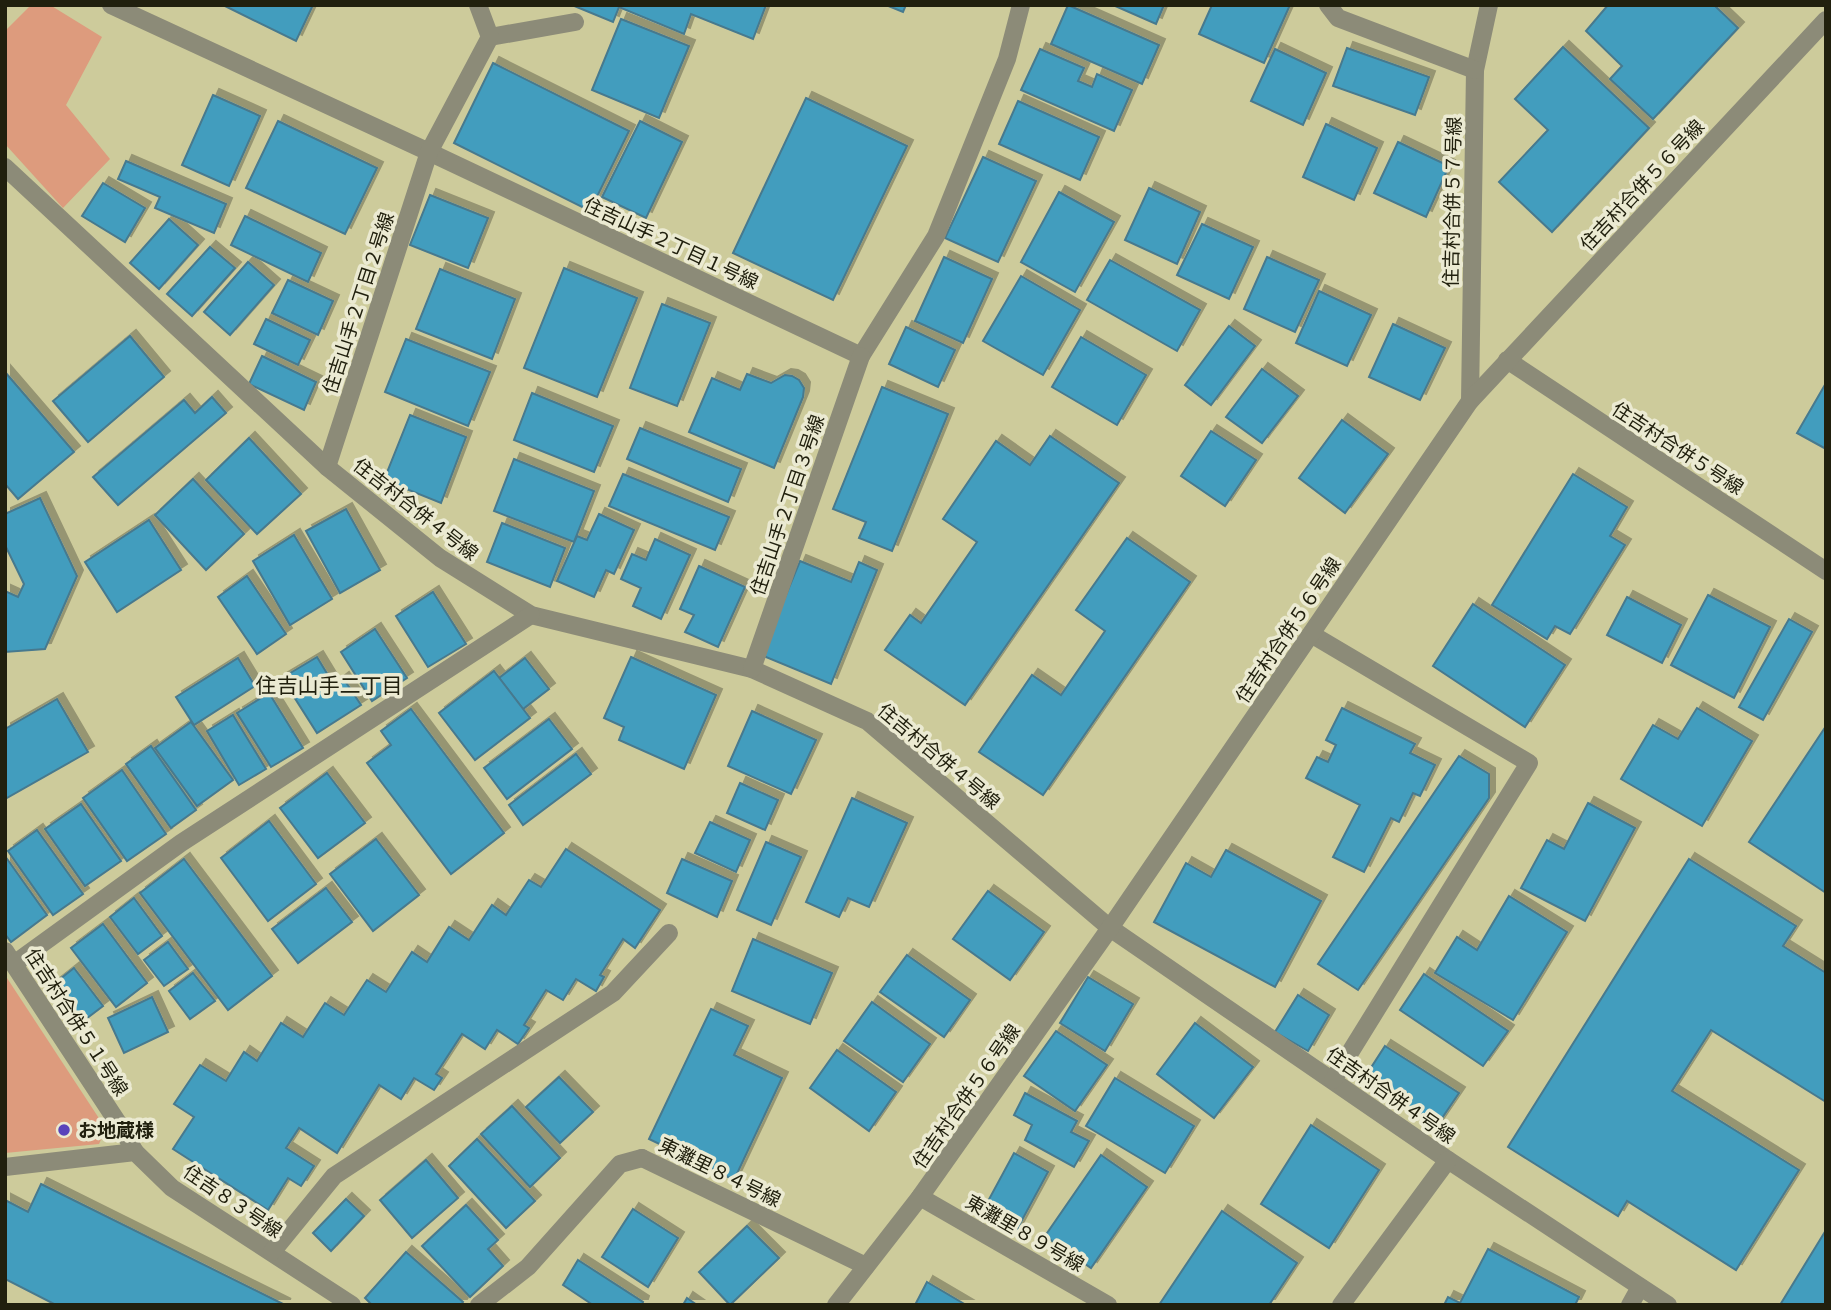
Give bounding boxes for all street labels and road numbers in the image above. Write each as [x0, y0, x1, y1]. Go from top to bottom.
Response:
street label: 住吉村合併５７号線 [1441, 116, 1464, 288]
street label: 住吉村合併５６号線 [1576, 116, 1708, 255]
street label: 住吉山手２丁目１号線 [580, 194, 761, 293]
street label: 住吉山手２丁目２号線 [319, 210, 398, 397]
street label: 住吉村合併５号線 [1608, 398, 1747, 499]
street label: 住吉山手２丁目３号線 [747, 412, 828, 598]
street label: 住吉村合併４号線 [349, 454, 482, 564]
street label: 住吉村合併５６号線 [1232, 554, 1345, 707]
street label: 住吉村合併４号線 [874, 699, 1004, 813]
street label: 住吉村合併５１号線 [21, 945, 132, 1100]
street label: 住吉村合併５６号線 [909, 1020, 1024, 1172]
street label: 住吉村合併４号線 [1322, 1043, 1459, 1148]
street label: 東灘里８４号線 [655, 1134, 784, 1211]
street label: 住吉８３号線 [180, 1161, 286, 1242]
street label: 東灘里８９号線 [962, 1191, 1088, 1276]

